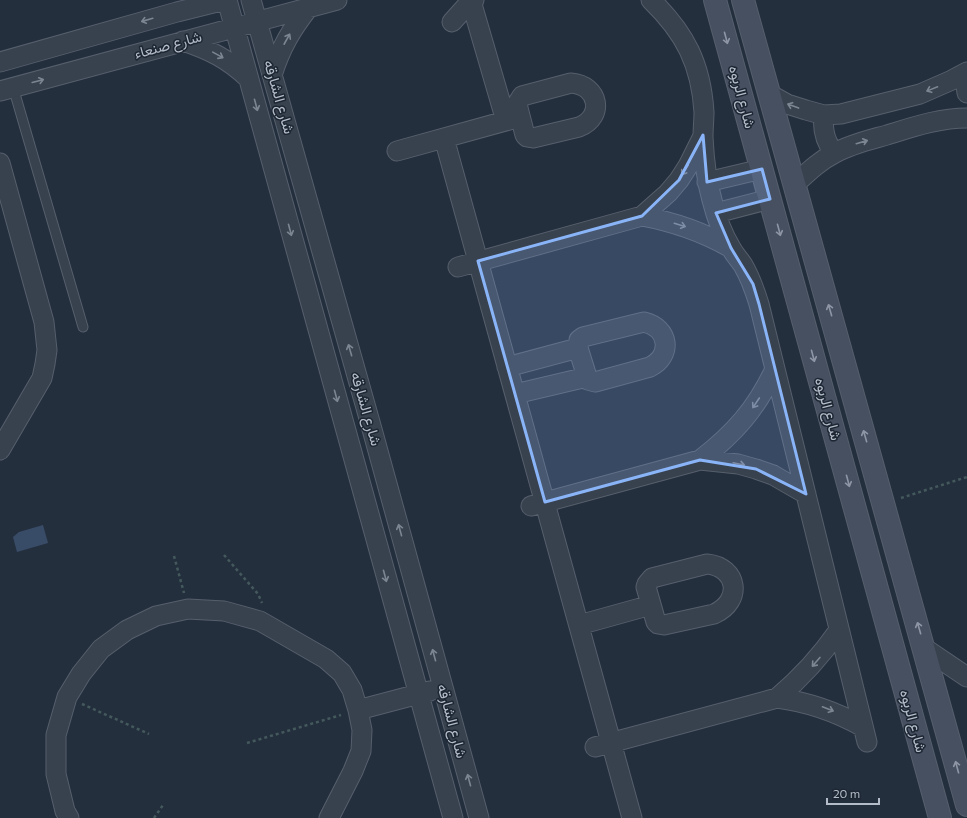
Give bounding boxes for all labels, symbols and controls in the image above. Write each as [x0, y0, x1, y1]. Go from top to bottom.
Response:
one-way arrow [141, 17, 154, 25]
street label: شارع صنعاء [132, 26, 204, 65]
one-way arrow [722, 31, 730, 44]
one-way arrow [284, 33, 291, 45]
one-way arrow [212, 52, 224, 60]
street label: شارع الشارقه [258, 58, 299, 137]
street label: شارع الربوه [723, 63, 760, 131]
one-way arrow [31, 77, 44, 84]
one-way arrow [927, 86, 939, 94]
one-way arrow [252, 98, 260, 111]
one-way arrow [787, 101, 799, 109]
one-way arrow [855, 138, 868, 145]
one-way arrow [681, 164, 689, 176]
one-way arrow [673, 222, 686, 229]
one-way arrow [287, 224, 294, 237]
one-way arrow [776, 224, 783, 237]
one-way arrow [826, 304, 833, 317]
one-way arrow [346, 344, 353, 357]
one-way arrow [810, 349, 817, 362]
street label: شارع الشارقه [345, 370, 386, 449]
street label: شارع الربوه [809, 375, 846, 443]
one-way arrow [333, 389, 340, 402]
one-way arrow [752, 397, 760, 408]
one-way arrow [861, 429, 868, 442]
one-way arrow [732, 461, 745, 469]
one-way arrow [844, 474, 852, 487]
one-way arrow [396, 523, 403, 536]
one-way arrow [382, 569, 389, 582]
one-way arrow [915, 622, 922, 635]
one-way arrow [430, 649, 437, 662]
one-way arrow [811, 656, 820, 667]
street label: شارع الشارقه [432, 682, 472, 761]
street label: شارع الربوه [894, 687, 931, 755]
one-way arrow [822, 706, 834, 714]
one-way arrow [953, 761, 960, 774]
one-way arrow [465, 774, 472, 787]
scale bar [827, 780, 879, 806]
text: 20 m [833, 786, 860, 800]

